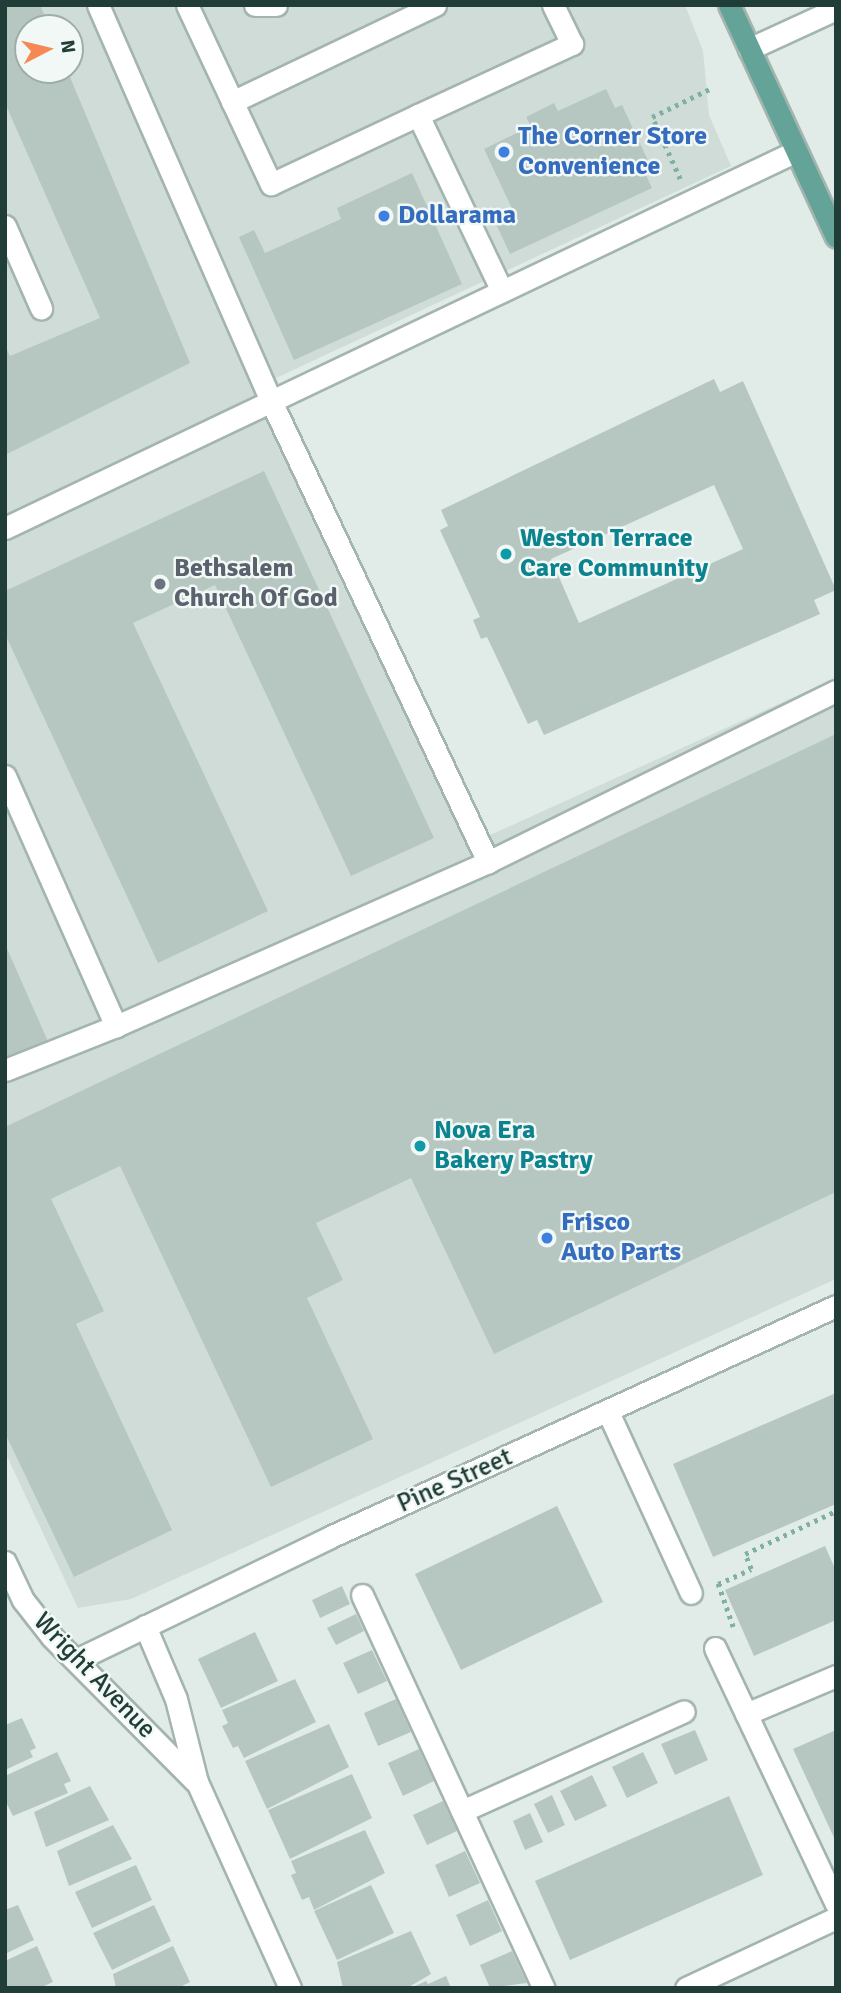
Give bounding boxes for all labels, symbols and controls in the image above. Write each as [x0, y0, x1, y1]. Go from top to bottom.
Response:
north arrow [14, 14, 84, 84]
text: N [55, 39, 81, 55]
place label: The Corner Store Convenience [518, 121, 707, 182]
marker: The Corner Store Convenience [496, 144, 512, 160]
place label: Dollarama [398, 200, 516, 232]
marker: Dollarama [376, 208, 392, 224]
place label: Weston Terrace Care Community [520, 523, 708, 584]
marker: Weston Terrace Care Community [498, 546, 514, 562]
place label: Bethsalem Church Of God [174, 553, 338, 614]
marker: Bethsalem Church Of God [152, 576, 168, 592]
place label: Nova Era Bakery Pastry [434, 1115, 593, 1176]
marker: Nova Era Bakery Pastry [412, 1138, 428, 1154]
place label: Frisco Auto Parts [561, 1207, 681, 1268]
marker: Frisco Auto Parts [539, 1230, 555, 1246]
street label: Pine Street [393, 1442, 517, 1520]
street label: Wright Avenue [26, 1607, 162, 1745]

